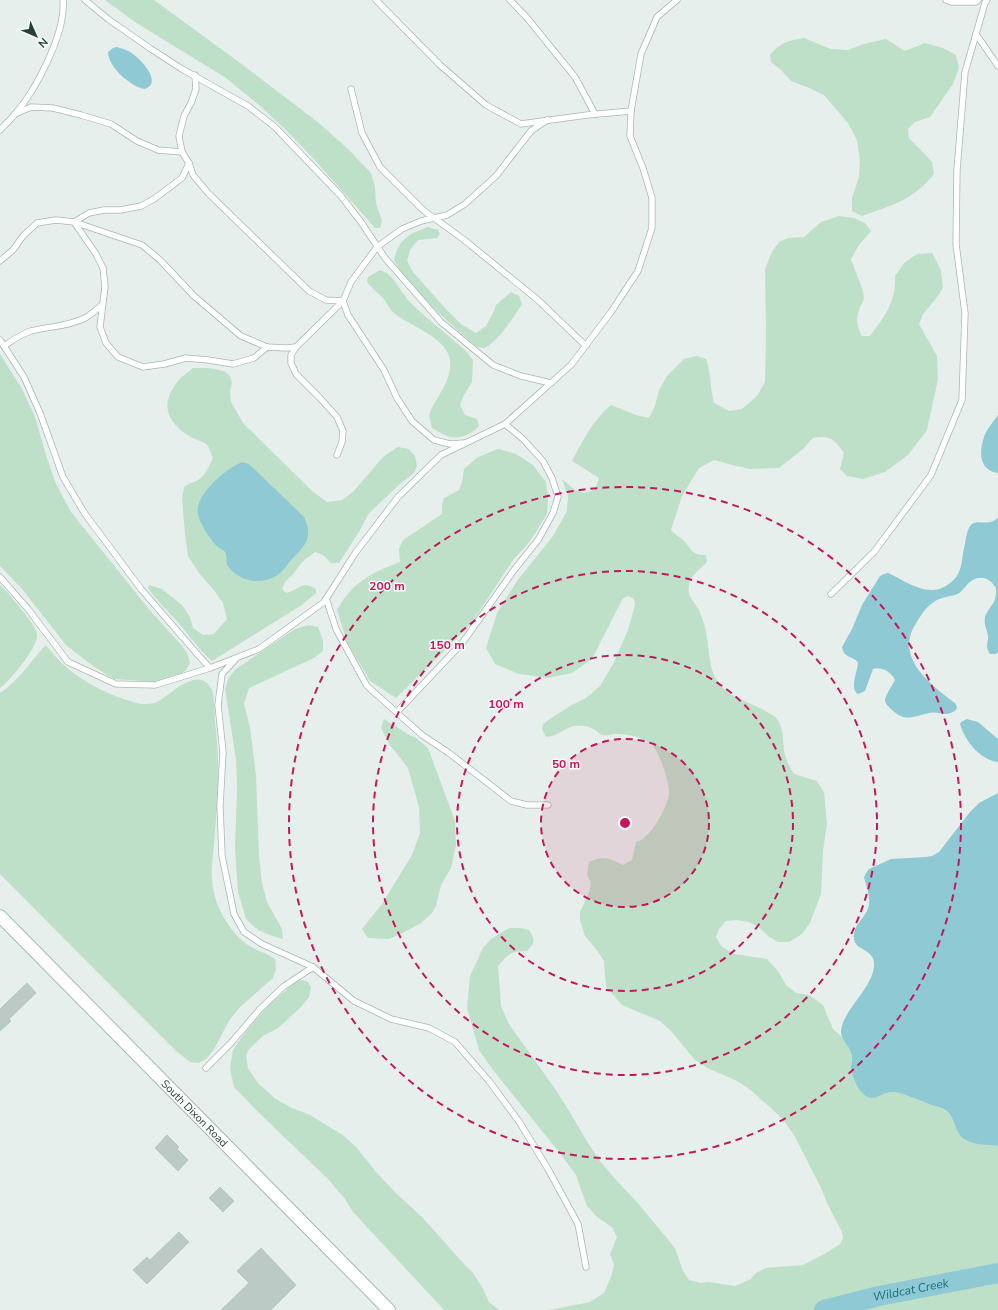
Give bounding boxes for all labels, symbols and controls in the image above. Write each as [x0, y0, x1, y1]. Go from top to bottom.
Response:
north arrow [16, 16, 56, 56]
text: N [35, 35, 51, 51]
text: 200 m [369, 578, 405, 594]
text: 150 m [429, 637, 465, 653]
text: 100 m [488, 696, 524, 712]
text: 50 m [552, 756, 580, 772]
centre of rings [618, 816, 632, 830]
street label: South Dixon Road [158, 1076, 231, 1150]
water label: Wildcat Creek [871, 1275, 951, 1305]

